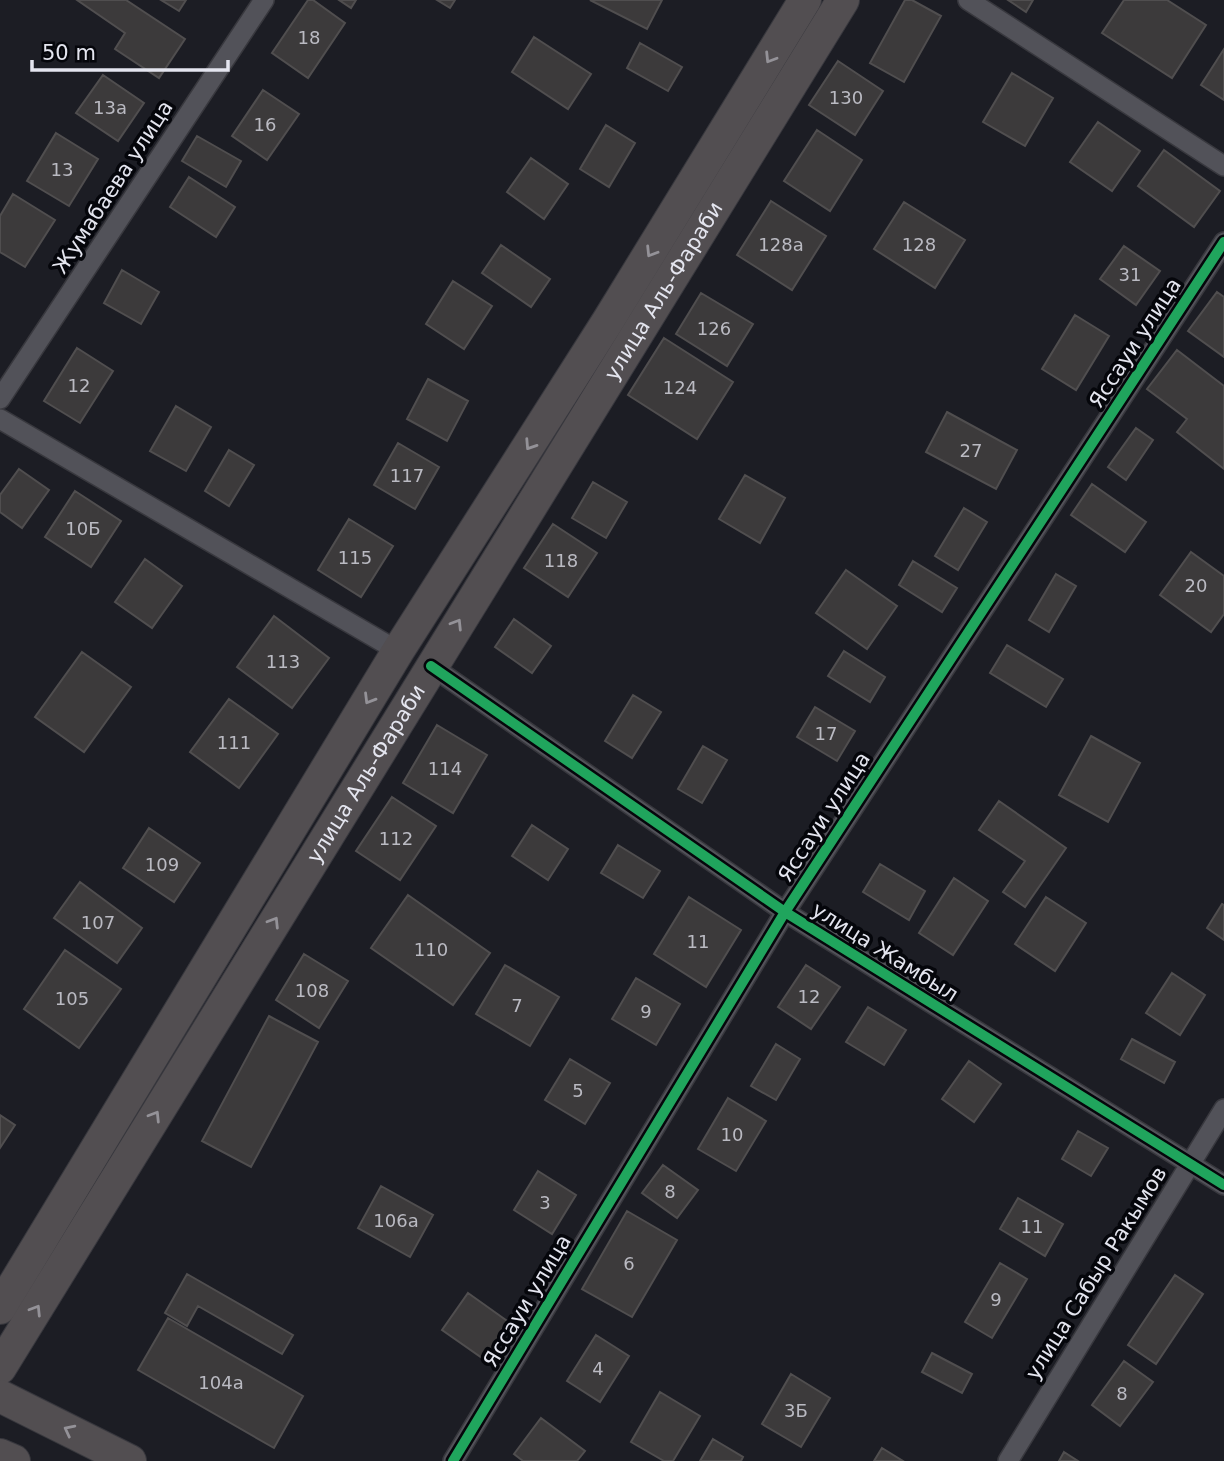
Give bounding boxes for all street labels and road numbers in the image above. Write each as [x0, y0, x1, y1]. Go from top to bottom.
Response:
street label: Жумабаева улица [48, 96, 178, 278]
street label: улица Аль-Фараби [600, 198, 728, 385]
street label: Яссауи улица [1084, 274, 1186, 412]
street label: улица Аль-Фараби [302, 680, 430, 867]
street label: Яссауи улица [773, 748, 875, 886]
street label: улица Жамбыл [808, 897, 962, 1007]
street label: улица Сабыр Ракымов [1021, 1162, 1171, 1384]
street label: Яссауи улица [478, 1231, 576, 1371]

